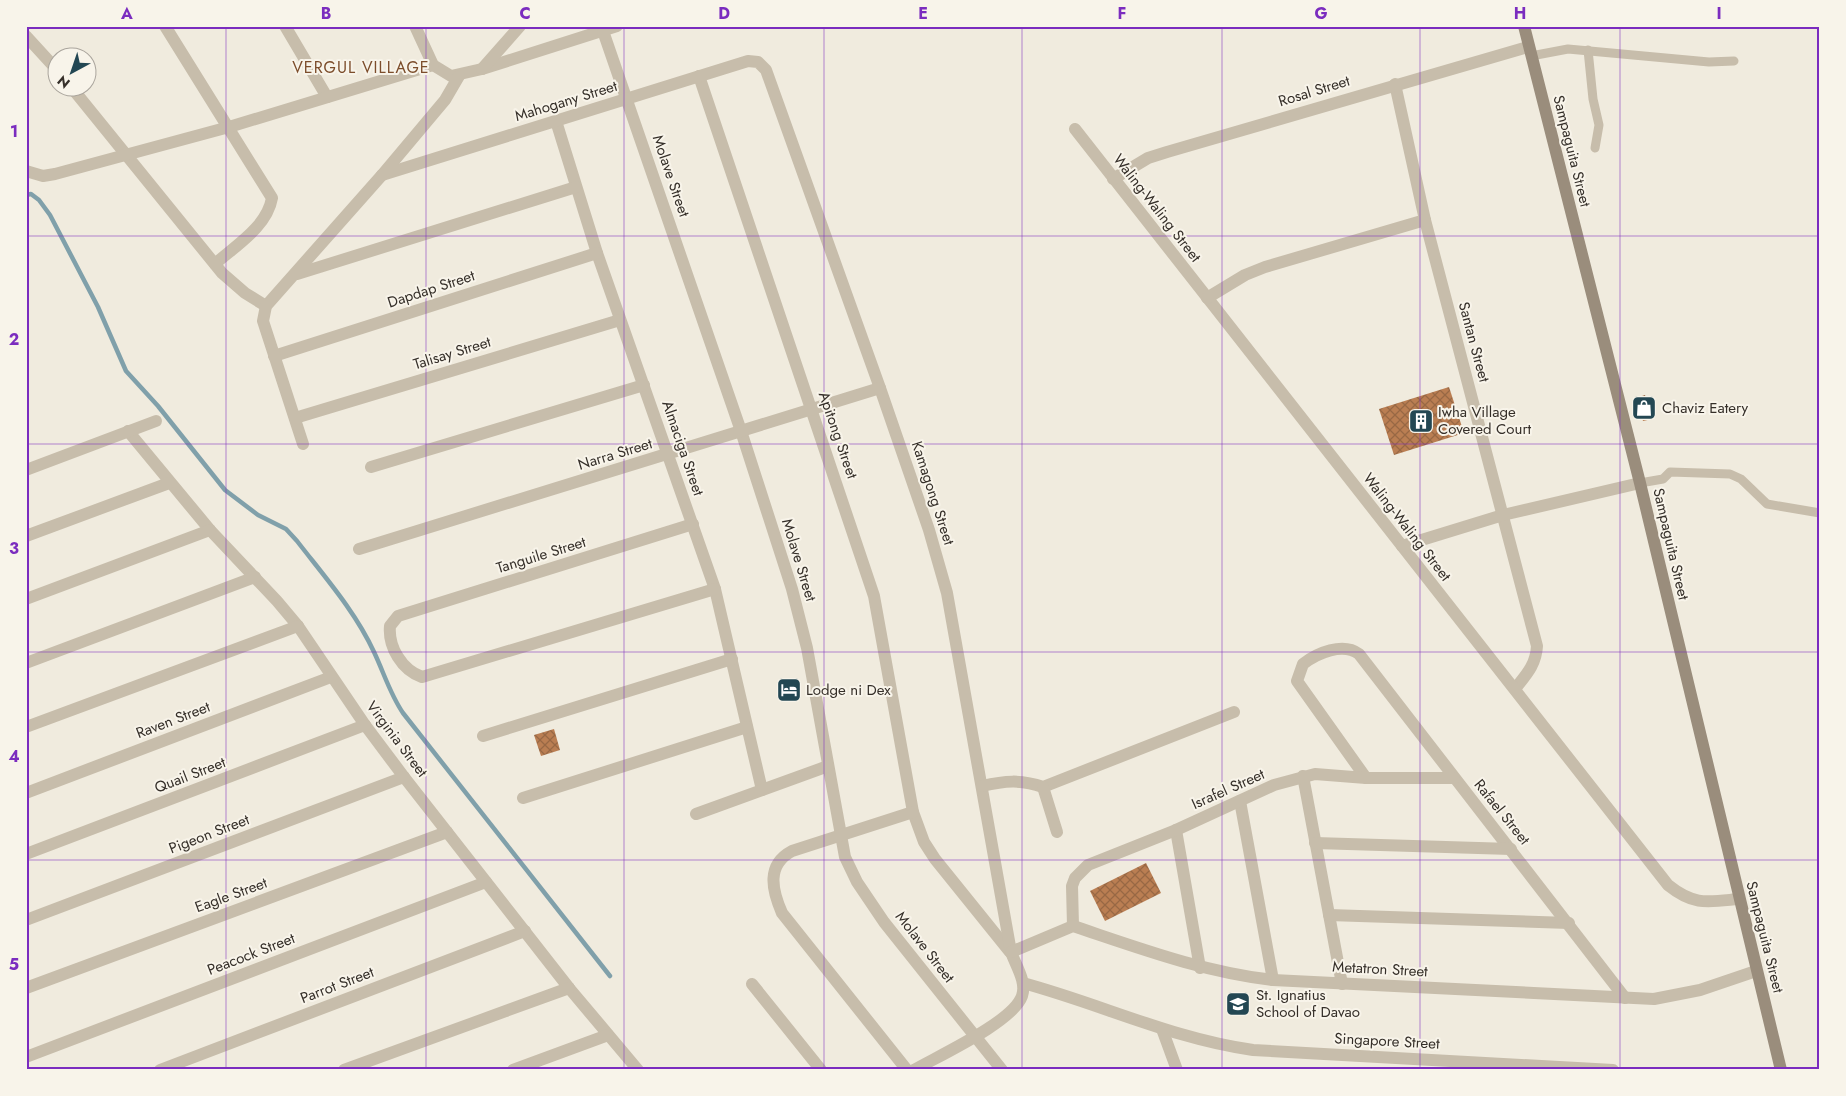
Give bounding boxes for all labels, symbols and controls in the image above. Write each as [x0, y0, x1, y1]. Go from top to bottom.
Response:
text: A [120, 2, 133, 25]
text: B [321, 2, 331, 25]
text: C [519, 2, 531, 25]
text: D [718, 2, 730, 25]
text: E [918, 2, 928, 25]
text: F [1118, 2, 1126, 25]
text: G [1314, 2, 1328, 25]
text: H [1514, 2, 1526, 25]
text: I [1716, 2, 1722, 25]
north arrow [48, 48, 98, 98]
district label: VERGUL VILLAGE [292, 56, 430, 79]
street label: Rosal Street [1276, 70, 1353, 112]
text: N [53, 71, 74, 93]
street label: Mahogany Street [512, 75, 620, 127]
street label: Sampaguita Street [1547, 93, 1597, 210]
text: 1 [10, 120, 18, 143]
street label: Molave Street [647, 132, 695, 220]
street label: Waling-Waling Street [1108, 149, 1207, 267]
street label: Dapdap Street [385, 264, 478, 313]
street label: Santan Street [1453, 299, 1495, 385]
text: 2 [9, 328, 19, 351]
street label: Talisay Street [410, 331, 494, 375]
street label: Apitong Street [813, 388, 863, 482]
shop icon: Chaviz Eatery [1631, 395, 1657, 421]
street label: Almaciga Street [656, 397, 710, 499]
place label: Chaviz Eatery [1662, 397, 1749, 419]
place label: Iwha Village Covered Court [1438, 401, 1532, 440]
building icon: Iwha Village Covered Court [1408, 408, 1434, 434]
street label: Narra Street [575, 432, 655, 476]
street label: Kamagong Street [906, 438, 960, 548]
street label: Waling-Waling Street [1358, 468, 1457, 586]
street label: Sampaguita Street [1647, 486, 1695, 603]
street label: Molave Street [776, 516, 822, 604]
street label: Tanguile Street [494, 531, 589, 579]
text: 3 [9, 537, 19, 560]
hotel icon: Lodge ni Dex [776, 677, 802, 703]
place label: Lodge ni Dex [806, 679, 891, 701]
street label: Raven Street [133, 696, 214, 744]
street label: Virginia Street [361, 696, 433, 782]
text: 4 [8, 745, 20, 768]
street label: Quail Street [151, 751, 229, 799]
street label: Israfel Street [1188, 763, 1268, 815]
street label: Rafael Street [1469, 775, 1536, 850]
street label: Pigeon Street [165, 808, 253, 859]
street label: Eagle Street [192, 872, 271, 918]
street label: Sampaguita Street [1740, 879, 1790, 996]
street label: Molave Street [890, 907, 960, 988]
street label: Peacock Street [204, 927, 298, 981]
text: 5 [9, 953, 19, 976]
street label: Metatron Street [1332, 956, 1429, 983]
street label: Parrot Street [297, 961, 377, 1009]
place label: St. Ignatius School of Davao [1256, 984, 1360, 1023]
school or university icon: St. Ignatius School of Davao [1225, 991, 1251, 1017]
street label: Singapore Street [1334, 1027, 1441, 1055]

